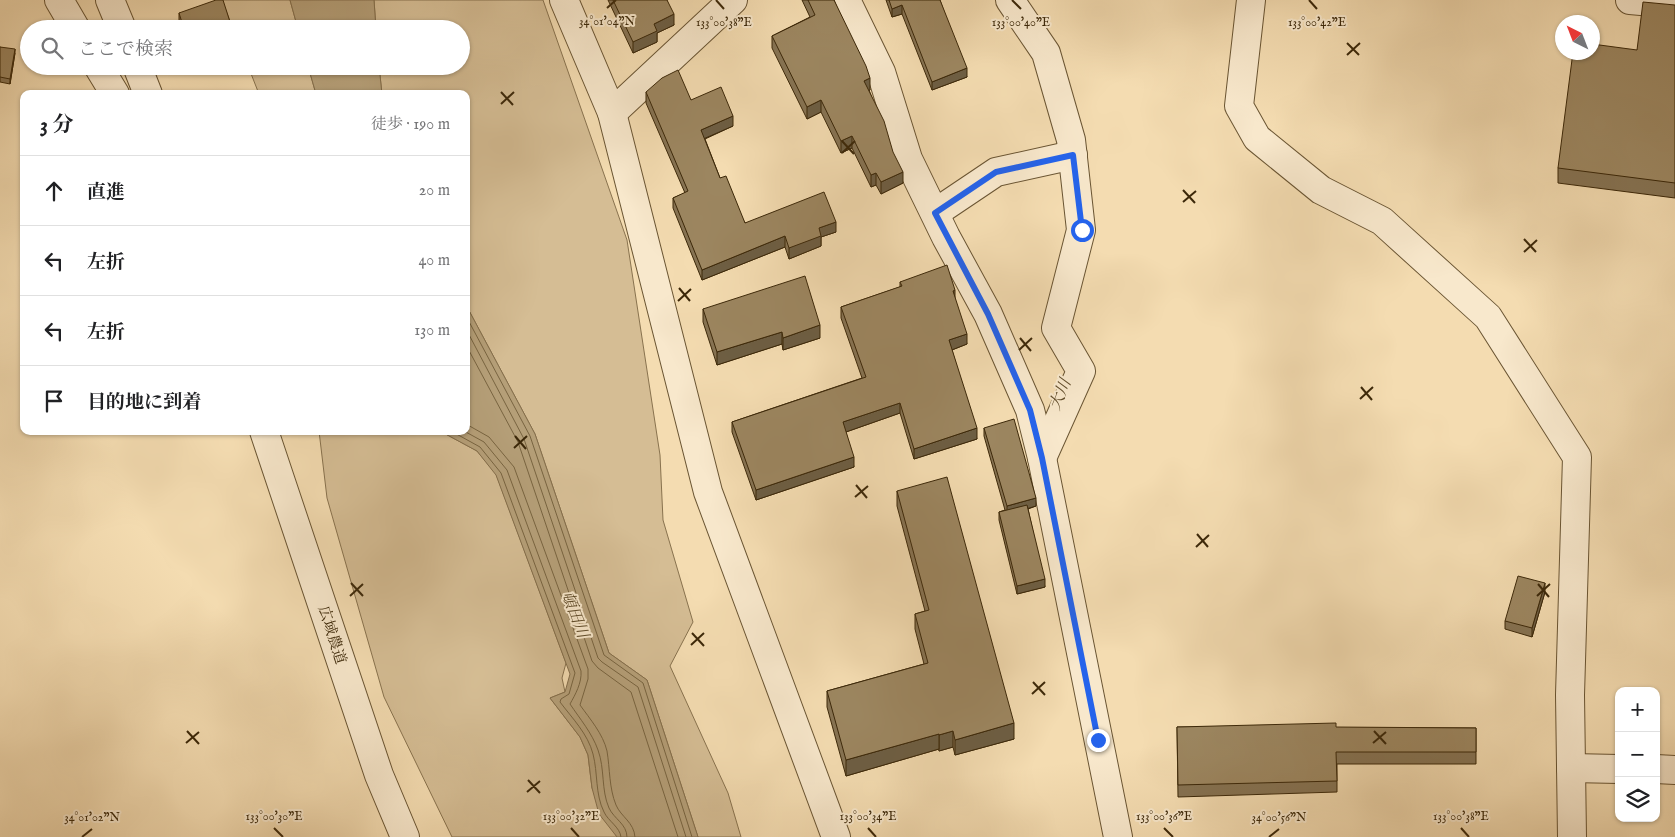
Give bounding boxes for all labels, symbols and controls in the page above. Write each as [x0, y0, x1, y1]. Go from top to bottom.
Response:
text: 34°01'04"N [579, 14, 636, 29]
text: 133°00'38"E [696, 15, 752, 30]
text: 133°00'40"E [992, 15, 1050, 30]
text: 133°00'42"E [1288, 15, 1346, 30]
north arrow [1555, 15, 1600, 60]
search box [20, 20, 470, 75]
icon: search [38, 34, 66, 62]
text: ここで検索 [78, 38, 173, 62]
text: 3 分 [40, 112, 73, 139]
text: 徒歩 · 190 m [371, 115, 450, 135]
icon: ahead [40, 177, 68, 205]
text: 直進 [87, 181, 125, 205]
text: 20 m [419, 181, 450, 201]
route start [1071, 219, 1094, 242]
icon: left [40, 247, 68, 275]
text: 左折 [87, 251, 125, 275]
text: 40 m [418, 251, 450, 271]
icon: left [40, 317, 68, 345]
text: 左折 [87, 321, 125, 345]
text: 130 m [414, 321, 450, 341]
water label: 大川 [1046, 375, 1077, 414]
icon: arrive [40, 387, 68, 415]
text: 目的地に到着 [87, 391, 201, 415]
water label: 頓田川 [556, 589, 593, 643]
street label: 広域農道 [314, 604, 350, 666]
map controls [1615, 687, 1660, 822]
button: + [1615, 687, 1660, 732]
route end [1087, 729, 1110, 752]
button: − [1615, 732, 1660, 777]
button: layers [1615, 777, 1660, 822]
text: 133°00'30"E [246, 809, 303, 824]
text: 133°00'32"E [543, 809, 599, 824]
text: 133°00'34"E [840, 809, 896, 824]
text: 133°00'36"E [1136, 809, 1192, 824]
text: 133°00'38"E [1433, 809, 1489, 824]
text: 34°01'02"N [64, 810, 120, 825]
text: 34°00'56"N [1252, 810, 1307, 825]

